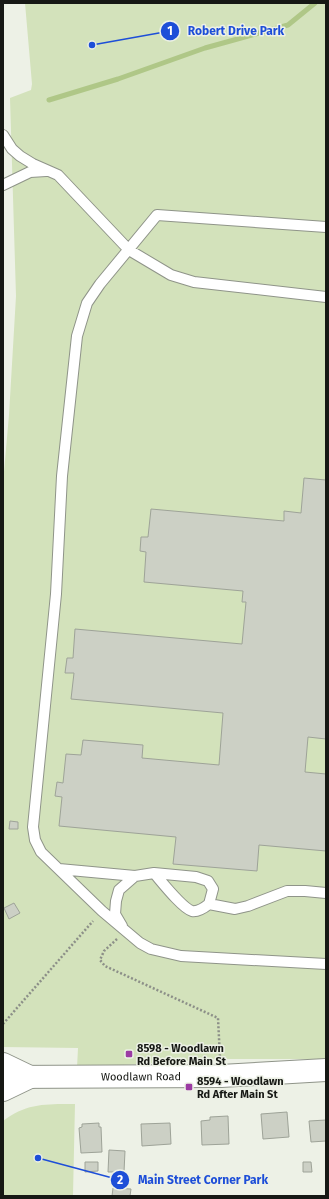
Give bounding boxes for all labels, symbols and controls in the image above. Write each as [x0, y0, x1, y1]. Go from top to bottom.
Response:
callout: Robert Drive Park [160, 19, 292, 43]
text: 1 [167, 24, 173, 38]
text: Robert Drive Park [188, 24, 285, 38]
place label: 8598 - Woodlawn Rd Before Main St [137, 1042, 227, 1068]
marker: 8598 - Woodlawn Rd Before Main St [124, 1049, 134, 1059]
street label: Woodlawn Road [101, 1070, 181, 1083]
place label: 8594 - Woodlawn Rd After Main St [197, 1075, 284, 1101]
marker: 8594 - Woodlawn Rd After Main St [184, 1082, 194, 1092]
callout: Main Street Corner Park [110, 1168, 276, 1192]
text: 2 [117, 1173, 123, 1187]
text: Main Street Corner Park [138, 1173, 268, 1187]

